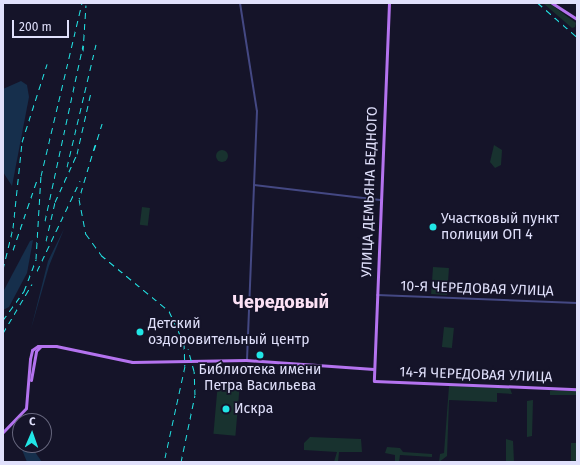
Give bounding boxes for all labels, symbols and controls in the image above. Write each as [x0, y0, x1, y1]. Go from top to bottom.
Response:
scale bar [14, 12, 71, 38]
text: 200 m [19, 20, 52, 34]
street label: УЛИЦА ДЕМЬЯНА БЕДНОГО [359, 106, 381, 278]
place label: Участковый пункт полиции ОП 4 [441, 211, 559, 244]
marker: Участковый пункт полиции ОП 4 [428, 222, 438, 232]
street label: 10-Я ЧЕРЕДОВАЯ УЛИЦА [400, 278, 554, 300]
district label: Чередовый [233, 291, 329, 313]
place label: Детский оздоровительный центр [148, 316, 309, 348]
marker: Детский оздоровительный центр [135, 327, 145, 337]
marker: Библиотека имени Петра Васильева [255, 350, 265, 360]
place label: Библиотека имени Петра Васильева [199, 362, 321, 394]
street label: 14-Я ЧЕРЕДОВАЯ УЛИЦА [399, 364, 553, 386]
place label: Искра [234, 401, 273, 417]
marker: Искра [221, 404, 231, 414]
north arrow [12, 413, 52, 453]
text: С [29, 415, 36, 428]

